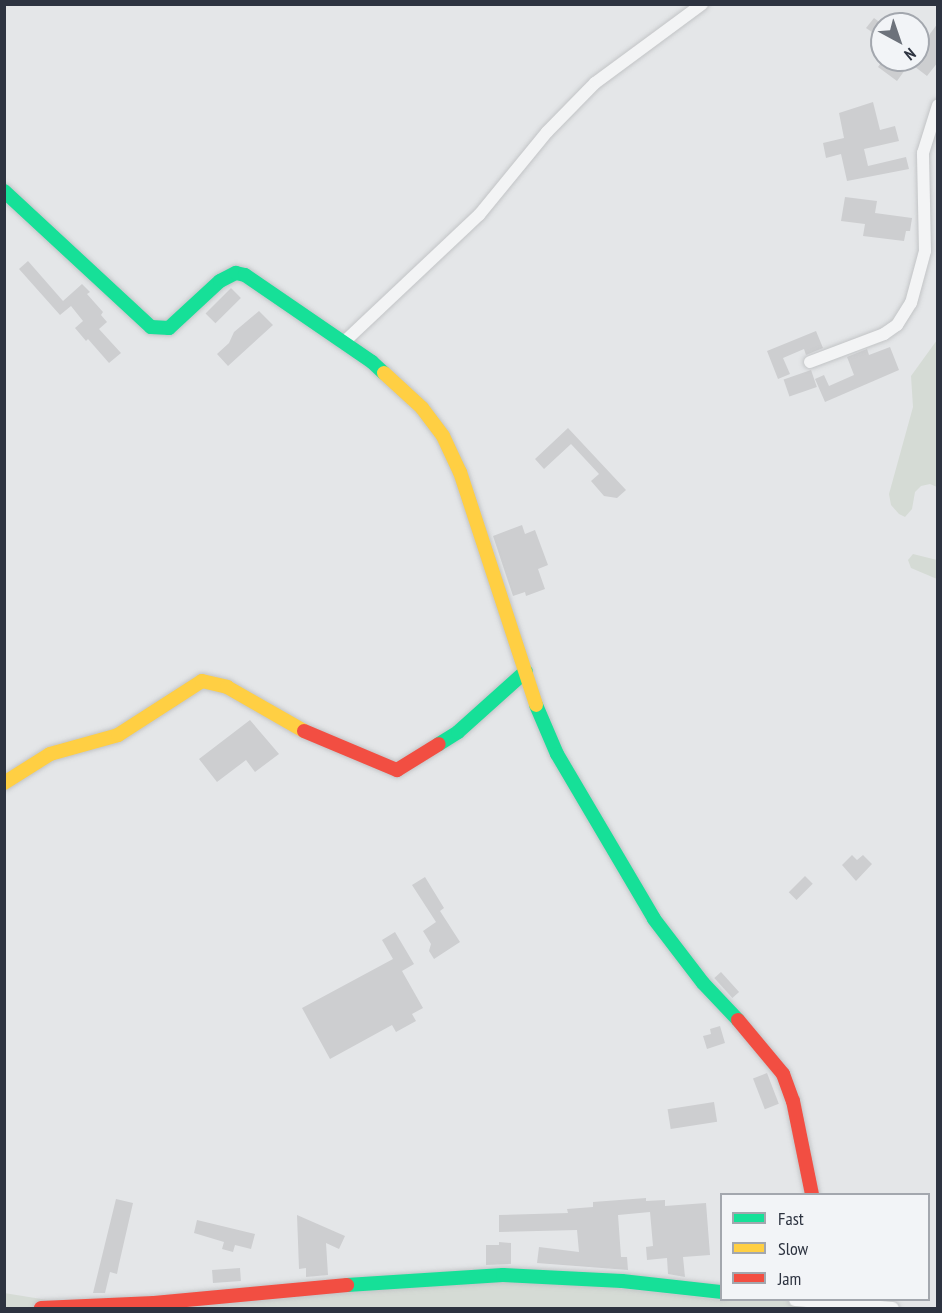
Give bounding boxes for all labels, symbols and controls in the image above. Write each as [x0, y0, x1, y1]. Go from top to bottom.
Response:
north arrow [870, 12, 930, 72]
text: N [901, 44, 920, 65]
legend [720, 1193, 930, 1301]
text: Fast [778, 1207, 804, 1230]
text: Slow [778, 1237, 808, 1260]
text: Jam [778, 1267, 801, 1290]

